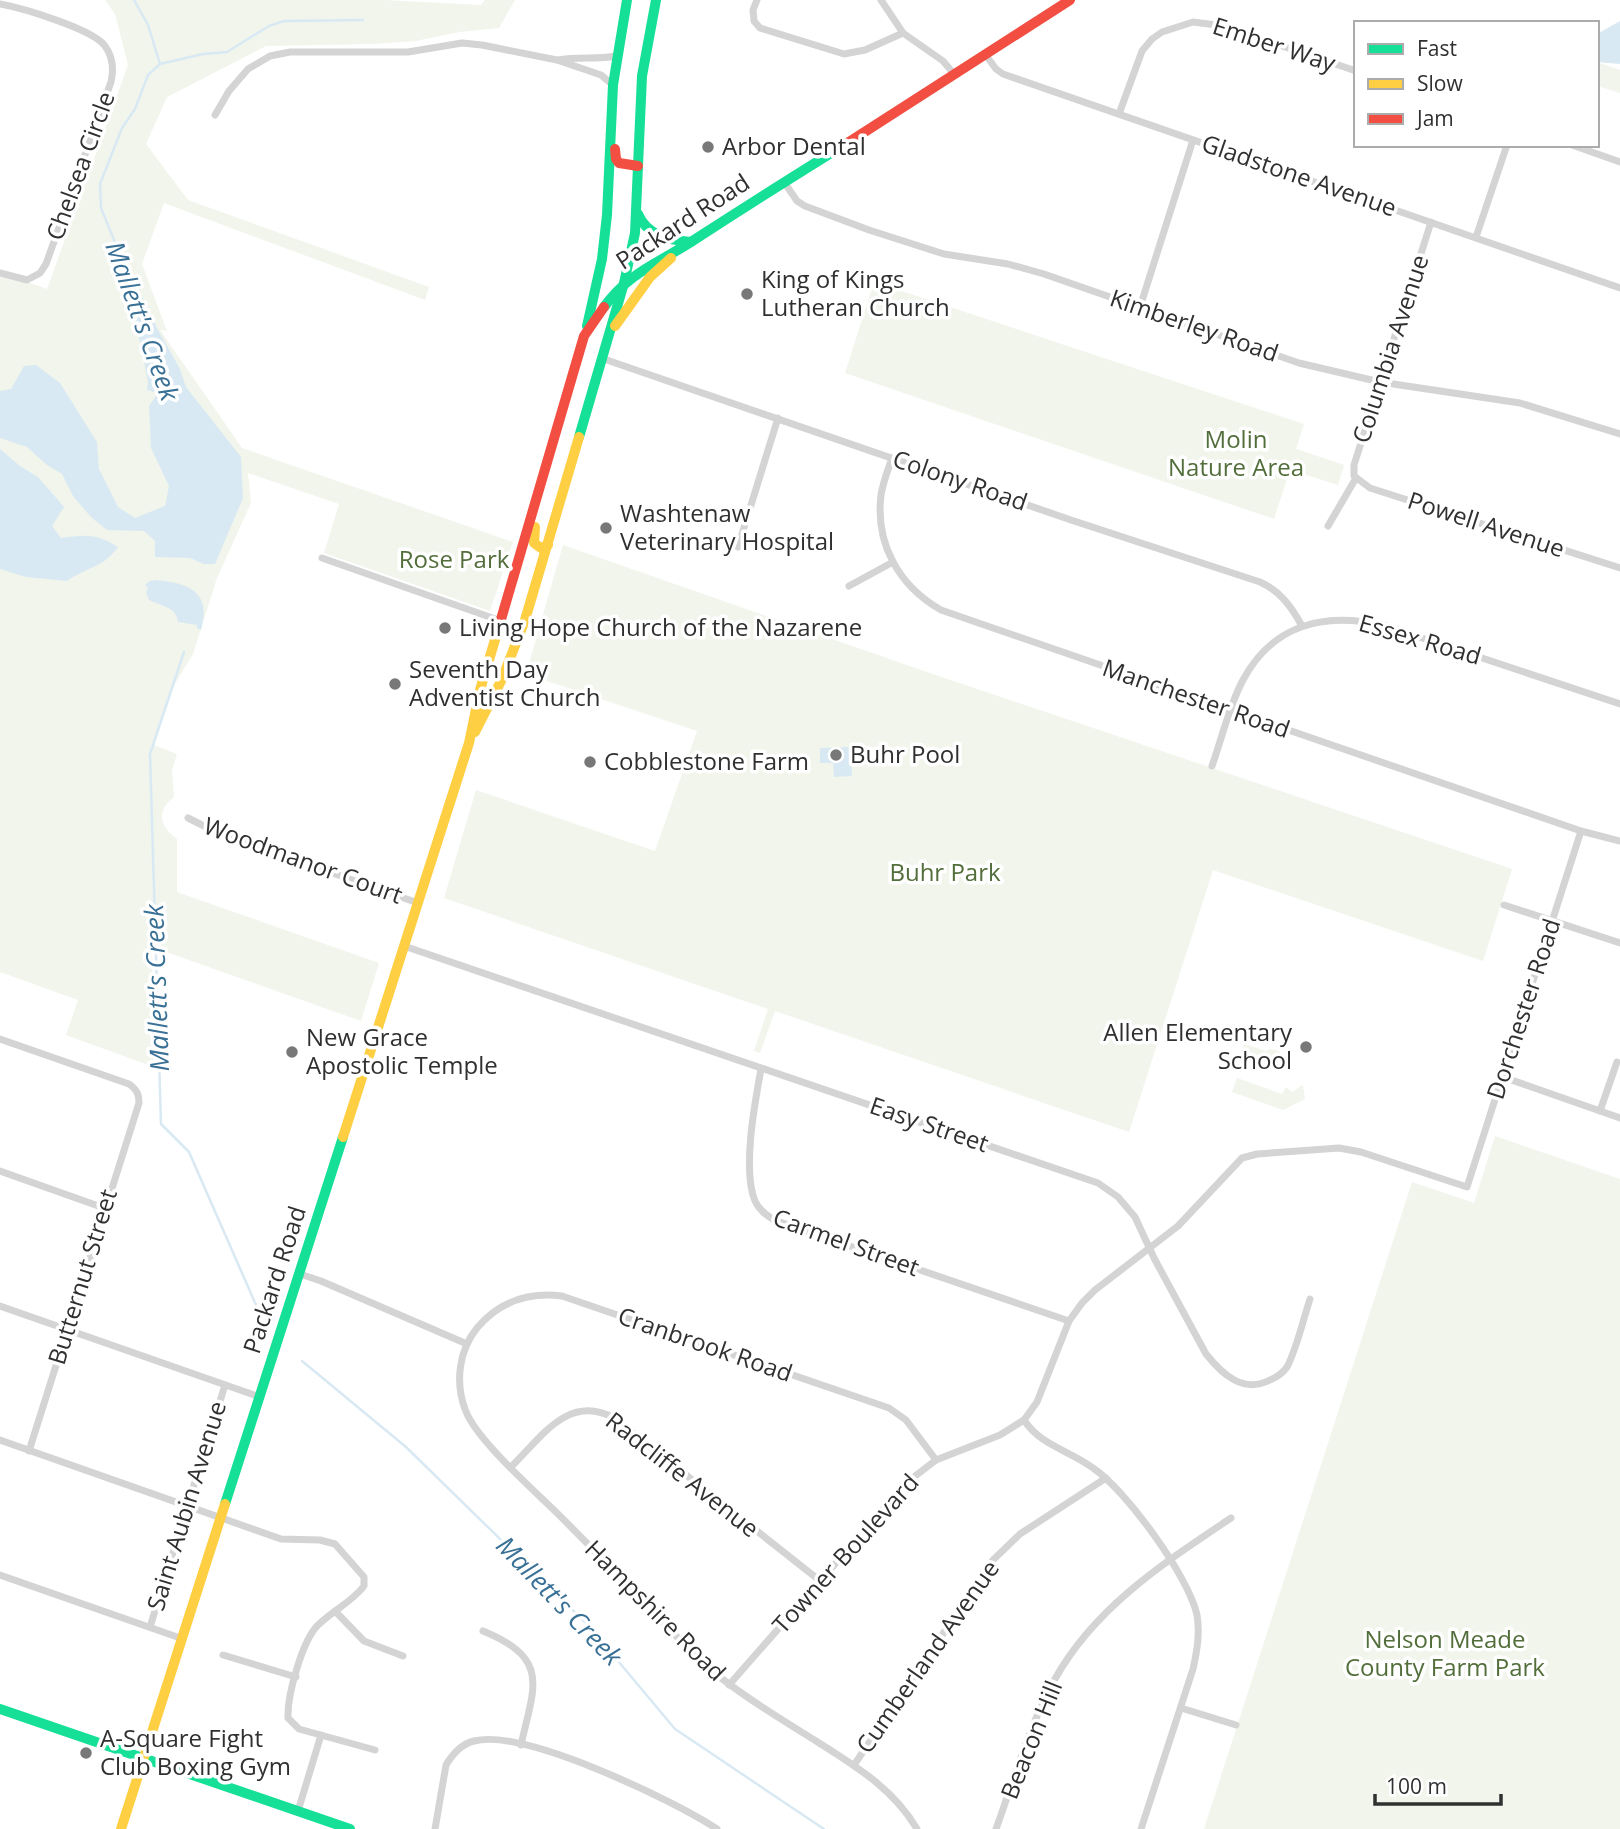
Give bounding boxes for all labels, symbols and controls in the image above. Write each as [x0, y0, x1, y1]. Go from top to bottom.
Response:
street label: Ember Way [1209, 8, 1341, 79]
legend [1354, 21, 1599, 147]
text: Fast [1417, 34, 1457, 62]
text: Slow [1417, 69, 1463, 97]
street label: Chelsea Circle [37, 87, 122, 244]
text: Jam [1415, 104, 1454, 132]
street label: Gladstone Avenue [1198, 126, 1401, 223]
place label: Arbor Dental [722, 129, 866, 162]
marker: Arbor Dental [700, 139, 716, 155]
street label: Packard Road [609, 165, 755, 276]
water label: Mallett's Creek [97, 236, 189, 407]
street label: Columbia Avenue [1344, 250, 1436, 447]
place label: King of Kings Lutheran Church [761, 262, 950, 323]
street label: Kimberley Road [1106, 280, 1283, 369]
marker: King of Kings Lutheran Church [739, 286, 755, 302]
park label: Molin Nature Area [1168, 422, 1304, 483]
street label: Colony Road [889, 441, 1032, 518]
street label: Powell Avenue [1404, 483, 1569, 564]
place label: Washtenaw Veterinary Hospital [620, 496, 834, 557]
marker: Washtenaw Veterinary Hospital [598, 520, 614, 536]
park label: Rose Park [399, 542, 510, 575]
street label: Essex Road [1355, 605, 1485, 672]
place label: Living Hope Church of the Nazarene [459, 610, 862, 643]
marker: Living Hope Church of the Nazarene [437, 620, 453, 636]
street label: Manchester Road [1098, 650, 1295, 745]
place label: Seventh Day Adventist Church [409, 652, 600, 713]
marker: Seventh Day Adventist Church [387, 676, 403, 692]
place label: Buhr Pool [850, 737, 960, 770]
place label: Cobblestone Farm [604, 744, 809, 777]
marker: Buhr Pool [828, 747, 844, 763]
marker: Cobblestone Farm [582, 754, 598, 770]
street label: Woodmanor Court [200, 808, 407, 911]
park label: Buhr Park [889, 855, 1001, 888]
water label: Mallett's Creek [135, 902, 177, 1072]
street label: Dorchester Road [1478, 914, 1567, 1103]
place label: Allen Elementary School [1103, 1015, 1293, 1076]
place label: New Grace Apostolic Temple [306, 1020, 498, 1081]
marker: Allen Elementary School [1298, 1039, 1314, 1055]
marker: New Grace Apostolic Temple [284, 1044, 300, 1060]
street label: Easy Street [866, 1088, 993, 1159]
street label: Butternut Street [39, 1185, 124, 1368]
street label: Carmel Street [769, 1200, 924, 1283]
street label: Packard Road [234, 1202, 313, 1357]
street label: Cranbrook Road [614, 1298, 797, 1389]
street label: Saint Aubin Avenue [138, 1397, 233, 1614]
street label: Radcliffe Avenue [600, 1404, 766, 1544]
street label: Towner Boulevard [764, 1466, 926, 1640]
water label: Mallett's Creek [489, 1528, 632, 1674]
street label: Hampshire Road [578, 1532, 734, 1688]
street label: Cumberland Avenue [848, 1553, 1006, 1759]
park label: Nelson Meade County Farm Park [1345, 1622, 1545, 1683]
street label: Beacon Hill [992, 1675, 1069, 1804]
place label: A-Square Fight Club Boxing Gym [100, 1721, 291, 1782]
marker: A-Square Fight Club Boxing Gym [78, 1745, 94, 1761]
scale bar [1375, 1762, 1501, 1806]
text: 100 m [1386, 1772, 1447, 1800]

